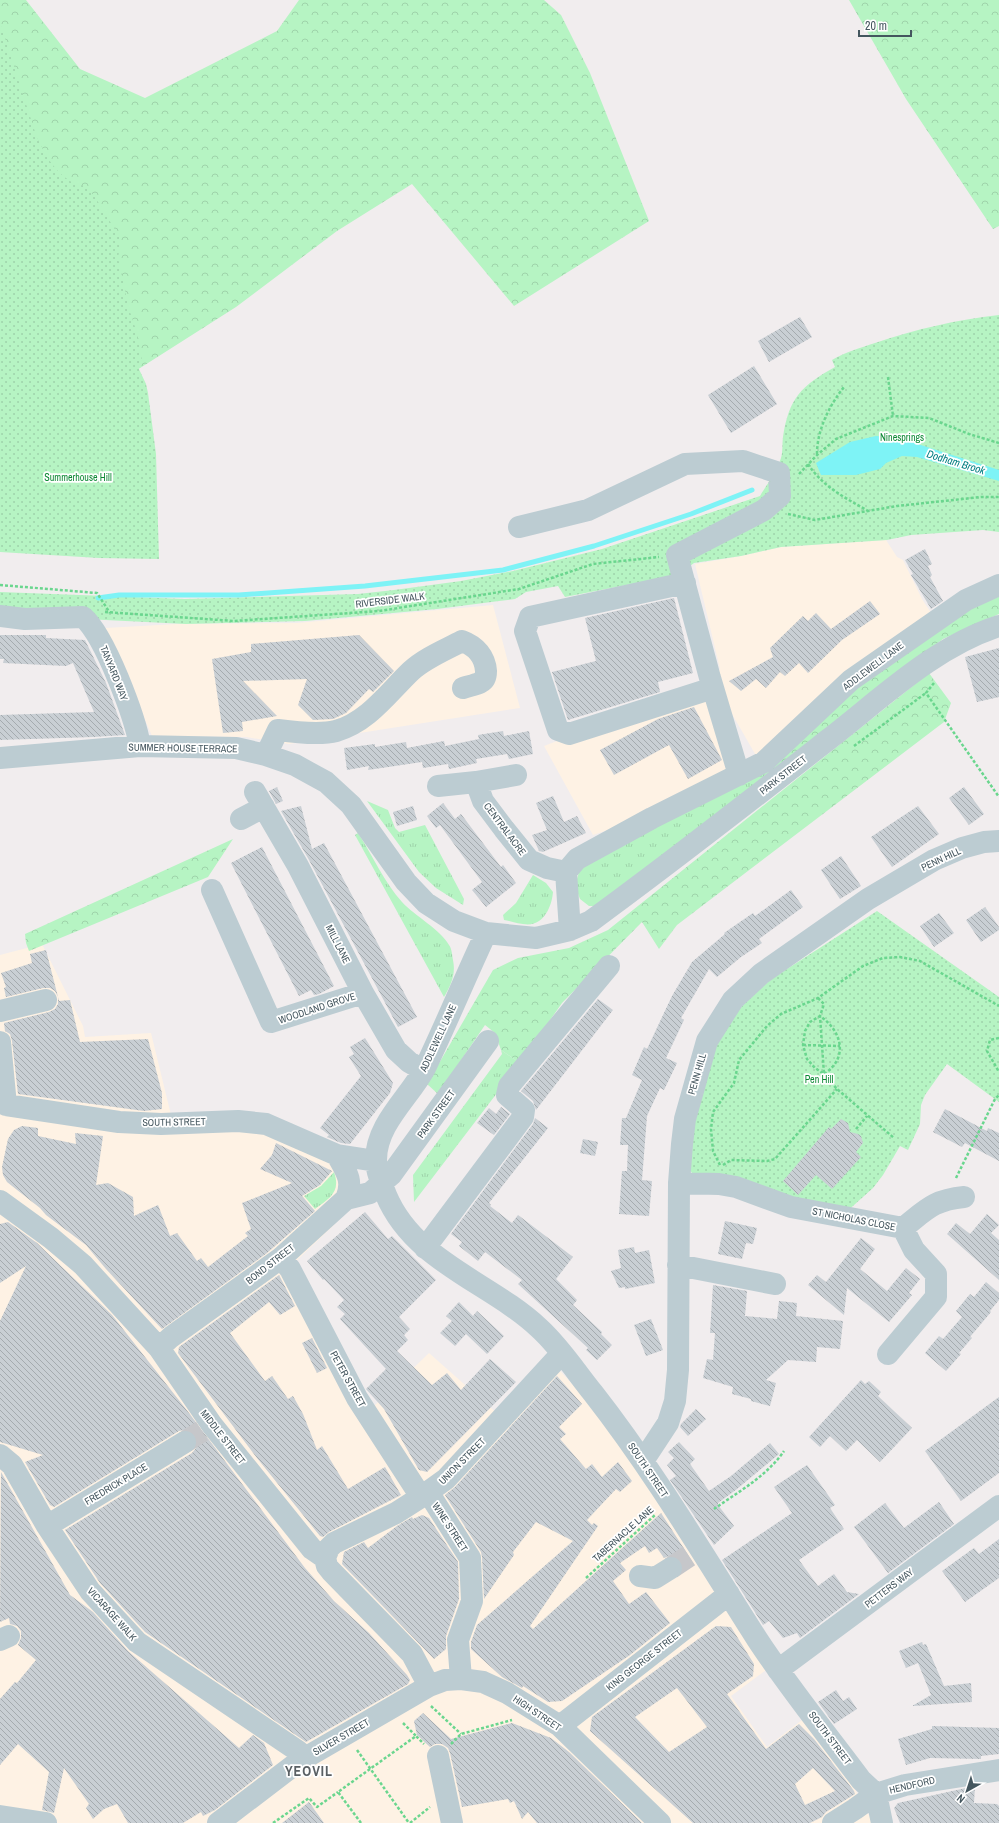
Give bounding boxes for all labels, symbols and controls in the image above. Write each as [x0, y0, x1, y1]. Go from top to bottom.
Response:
scale bar [859, 12, 911, 38]
text: 20 m [865, 18, 887, 34]
park label: Ninesprings [880, 431, 924, 444]
water label: Dodham Brook [925, 447, 987, 478]
park label: Summerhouse Hill [44, 471, 112, 484]
street label: RIVERSIDE WALK [355, 589, 426, 611]
street label: ADDLEWELL LANE [839, 639, 906, 694]
street label: TANYARD WAY [97, 644, 131, 703]
street label: SUMMER HOUSE TERRACE [128, 741, 238, 755]
street label: PARK STREET [757, 753, 809, 797]
street label: CENTRAL ACRE [481, 800, 529, 858]
street label: PENN HILL [919, 844, 963, 874]
street label: MILL LANE [323, 922, 353, 966]
street label: WOODLAND GROVE [277, 989, 357, 1027]
street label: ADDLEWELL LANE [416, 1002, 459, 1075]
street label: PENN HILL [685, 1051, 709, 1096]
park label: Pen Hill [805, 1073, 834, 1086]
street label: PARK STREET [414, 1087, 458, 1141]
street label: SOUTH STREET [142, 1115, 206, 1129]
street label: ST NICHOLAS CLOSE [811, 1205, 897, 1233]
street label: BOND STREET [243, 1241, 297, 1287]
street label: PETER STREET [327, 1349, 369, 1409]
street label: MIDDLE STREET [198, 1407, 248, 1467]
street label: UNION STREET [436, 1435, 488, 1487]
street label: SOUTH STREET [625, 1440, 671, 1500]
street label: FREDRICK PLACE [82, 1460, 150, 1508]
street label: WINE STREET [429, 1500, 471, 1554]
street label: TABERNACLE LANE [590, 1503, 656, 1565]
street label: PETTERS WAY [862, 1565, 916, 1611]
street label: VICARAGE WALK [85, 1585, 140, 1644]
street label: KING GEORGE STREET [603, 1626, 685, 1694]
street label: HIGH STREET [511, 1692, 563, 1734]
street label: SOUTH STREET [806, 1709, 854, 1767]
street label: SILVER STREET [310, 1716, 372, 1758]
district label: YEOVIL [285, 1762, 333, 1780]
north arrow [947, 1771, 987, 1811]
street label: HENDFORD [888, 1773, 936, 1797]
text: N [954, 1791, 968, 1806]

